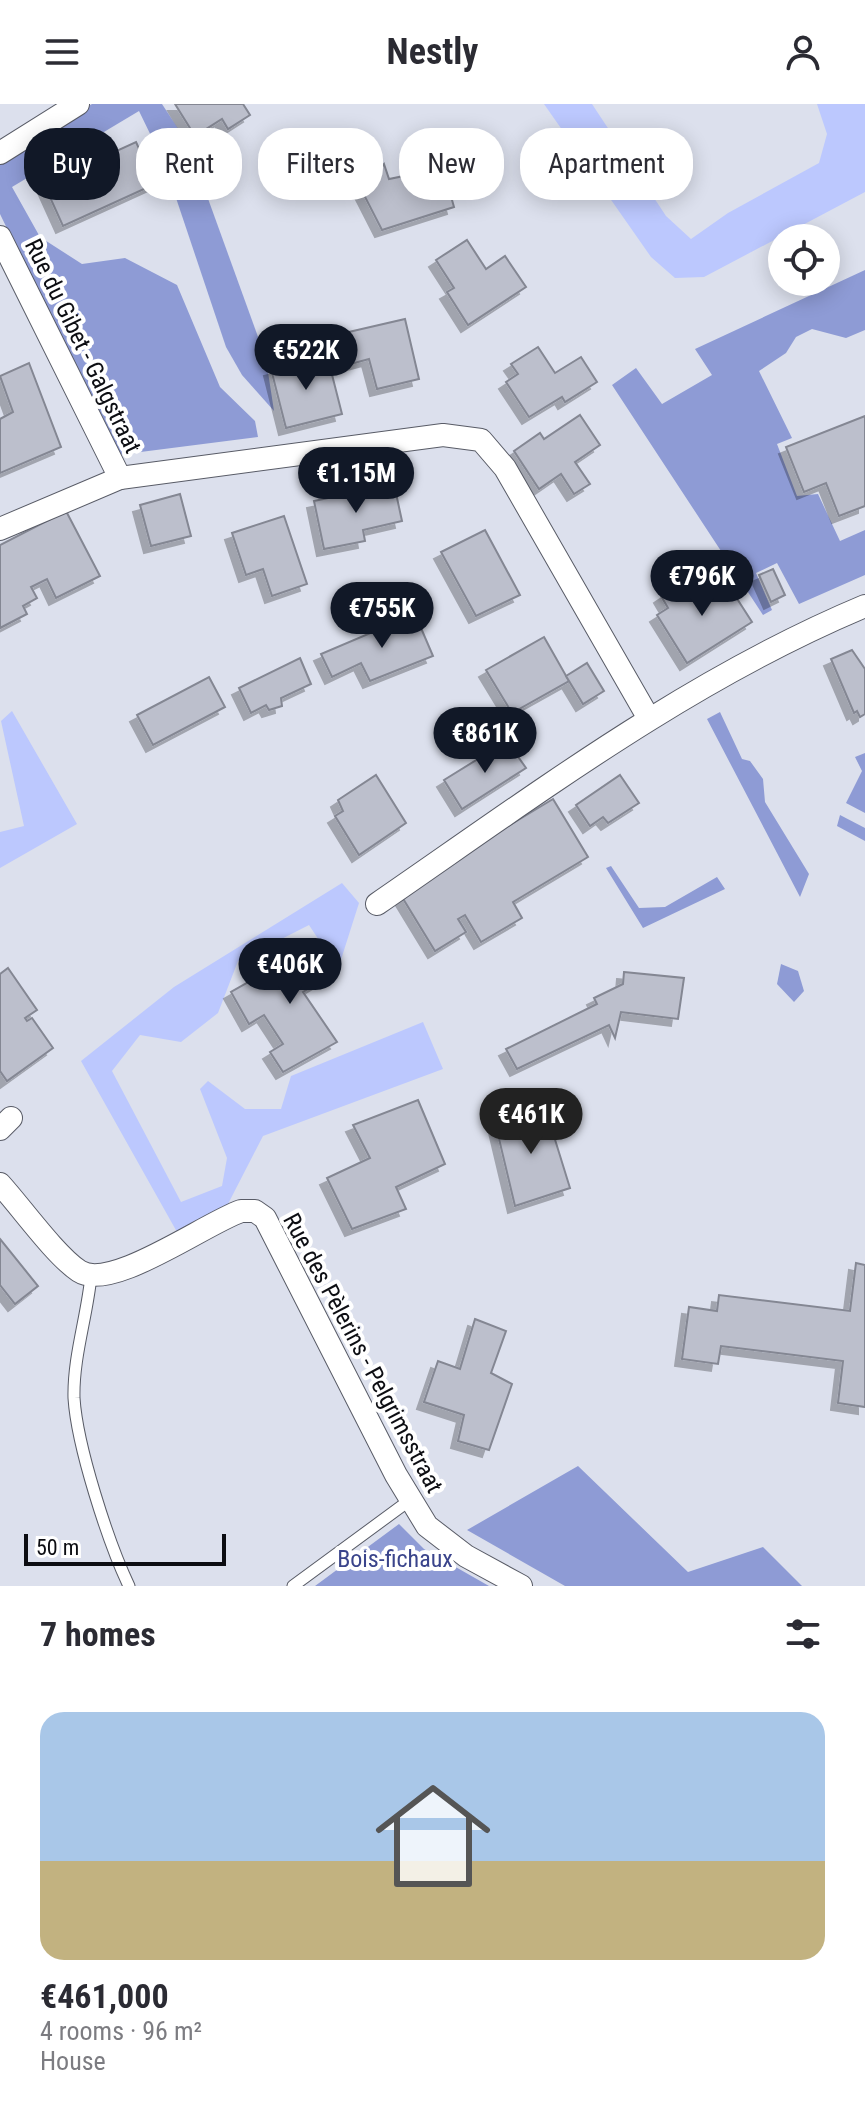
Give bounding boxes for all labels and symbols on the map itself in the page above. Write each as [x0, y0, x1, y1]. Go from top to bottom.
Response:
street label: Rue du Gibet - Galgstraat [19, 234, 147, 458]
pin: €522K [250, 324, 362, 392]
pin: €1.15M [291, 447, 421, 515]
pin: €796K [646, 550, 758, 618]
pin: €755K [326, 582, 438, 650]
pin: €861K [429, 707, 541, 775]
pin: €406K [234, 938, 346, 1006]
pin: €461K [475, 1088, 587, 1156]
street label: Rue des Pèlerins - Pelgrimsstraat [277, 1208, 449, 1498]
scale bar [24, 1530, 226, 1566]
park label: Bois-fichaux [337, 1545, 453, 1573]

